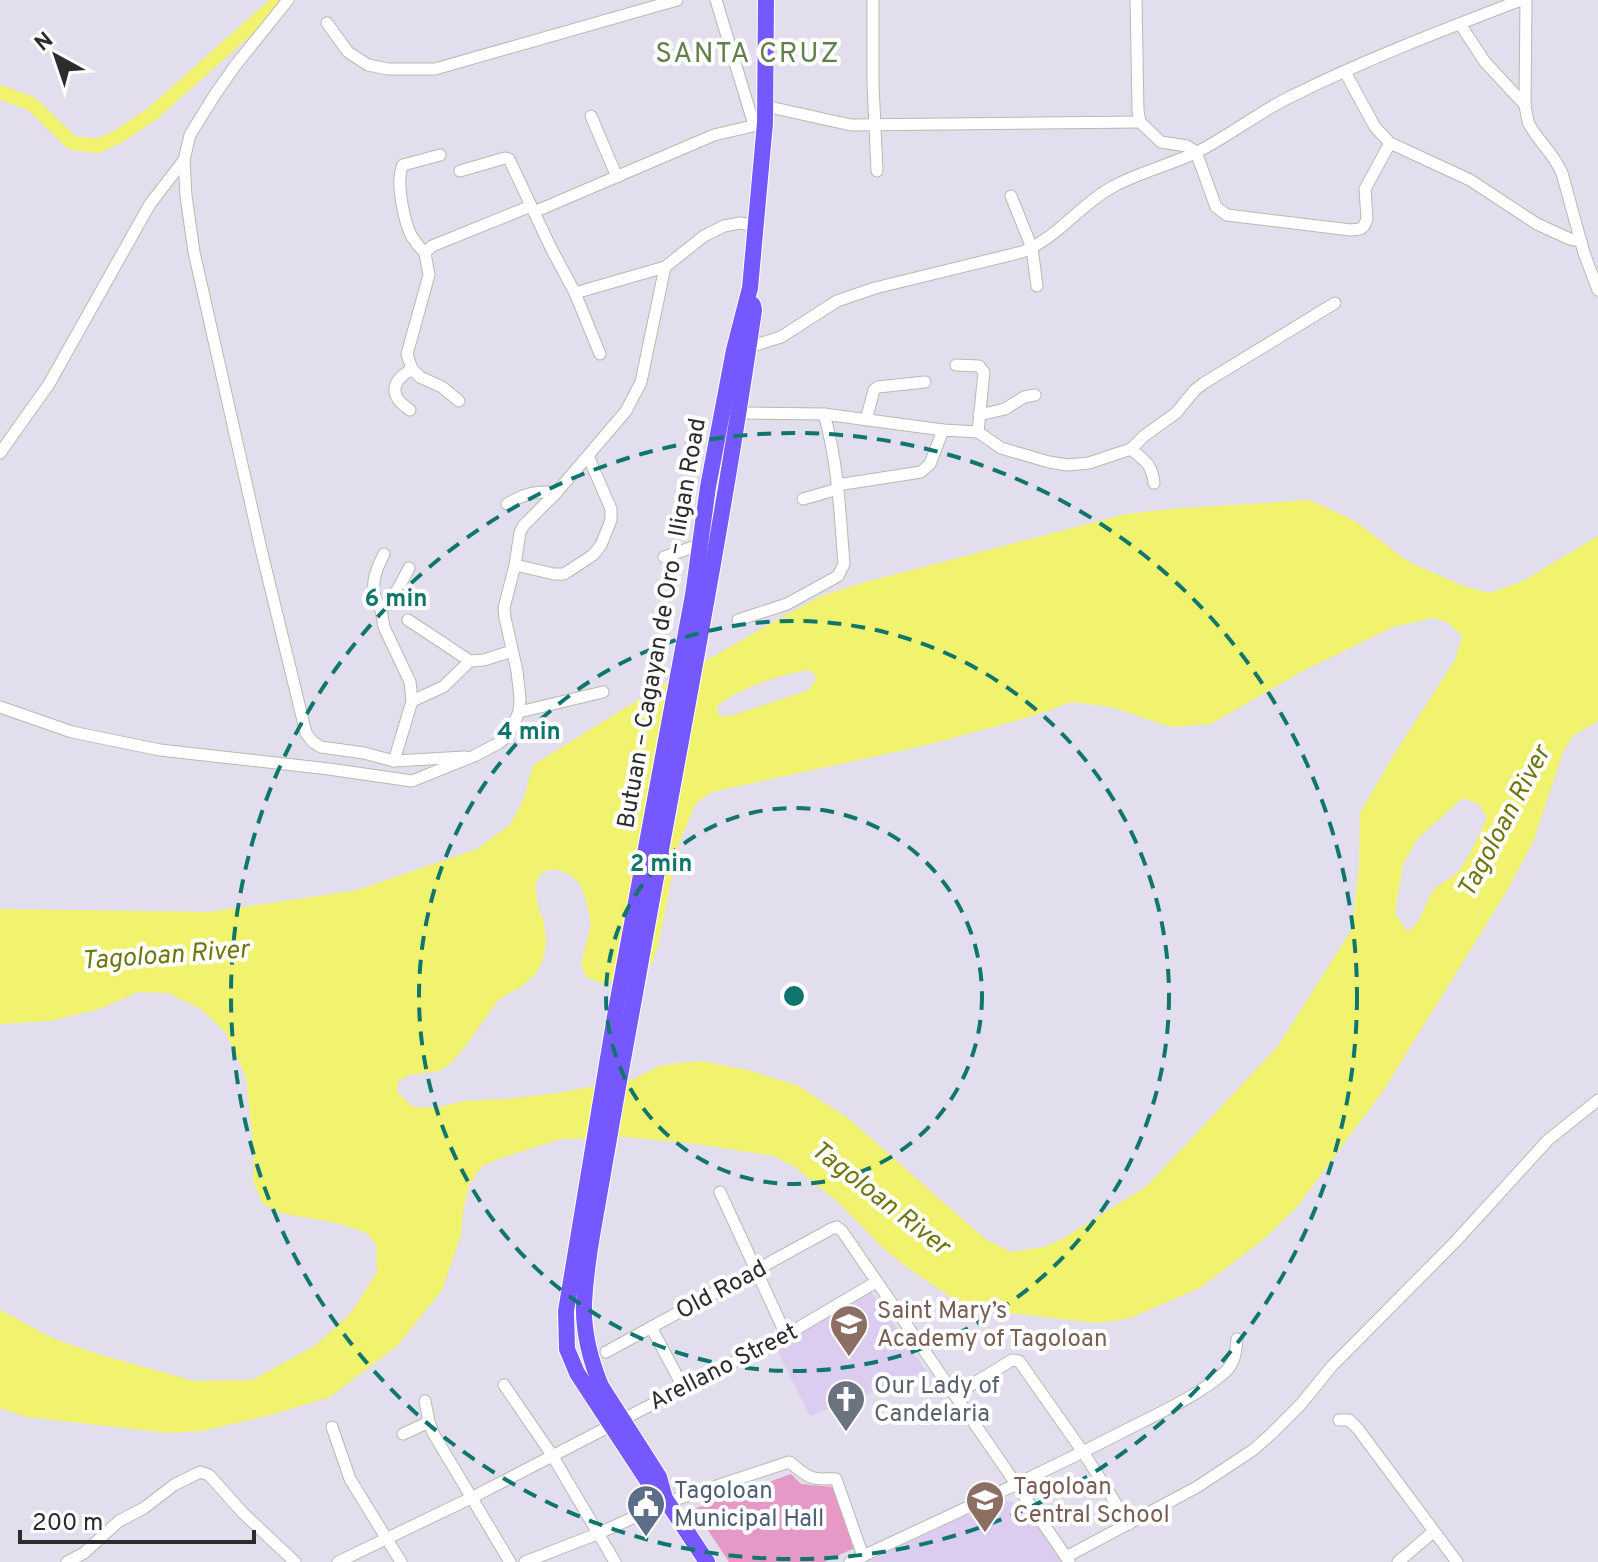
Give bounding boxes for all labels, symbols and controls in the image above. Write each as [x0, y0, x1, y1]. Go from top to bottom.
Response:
north arrow [16, 16, 96, 96]
text: N [30, 27, 59, 58]
district label: SANTA CRUZ [655, 37, 841, 73]
street label: Butuan – Cagayan de Oro – Iligan Road [612, 416, 714, 831]
text: 6 min [365, 585, 427, 615]
text: 4 min [497, 718, 561, 748]
water label: Tagoloan River [1451, 739, 1560, 904]
text: 2 min [630, 850, 692, 880]
water label: Tagoloan River [80, 934, 252, 979]
centre of rings [780, 982, 808, 1010]
water label: Tagoloan River [803, 1134, 957, 1265]
street label: Old Road [671, 1254, 772, 1327]
place label: Saint Mary’s Academy of Tagoloan [877, 1297, 1108, 1355]
school or university icon: Saint Mary’s Academy of Tagoloan [828, 1303, 870, 1358]
street label: Arellano Street [645, 1318, 803, 1418]
place label: Our Lady of Candelaria [874, 1372, 1000, 1430]
church icon: Our Lady of Candelaria [825, 1378, 867, 1433]
place label: Tagoloan Central School [1013, 1473, 1170, 1531]
place label: Tagoloan Municipal Hall [674, 1477, 824, 1535]
school or university icon: Tagoloan Central School [964, 1479, 1006, 1534]
public building icon: Tagoloan Municipal Hall [625, 1483, 667, 1538]
scale bar [20, 1494, 254, 1544]
text: 200 m [32, 1509, 103, 1539]

